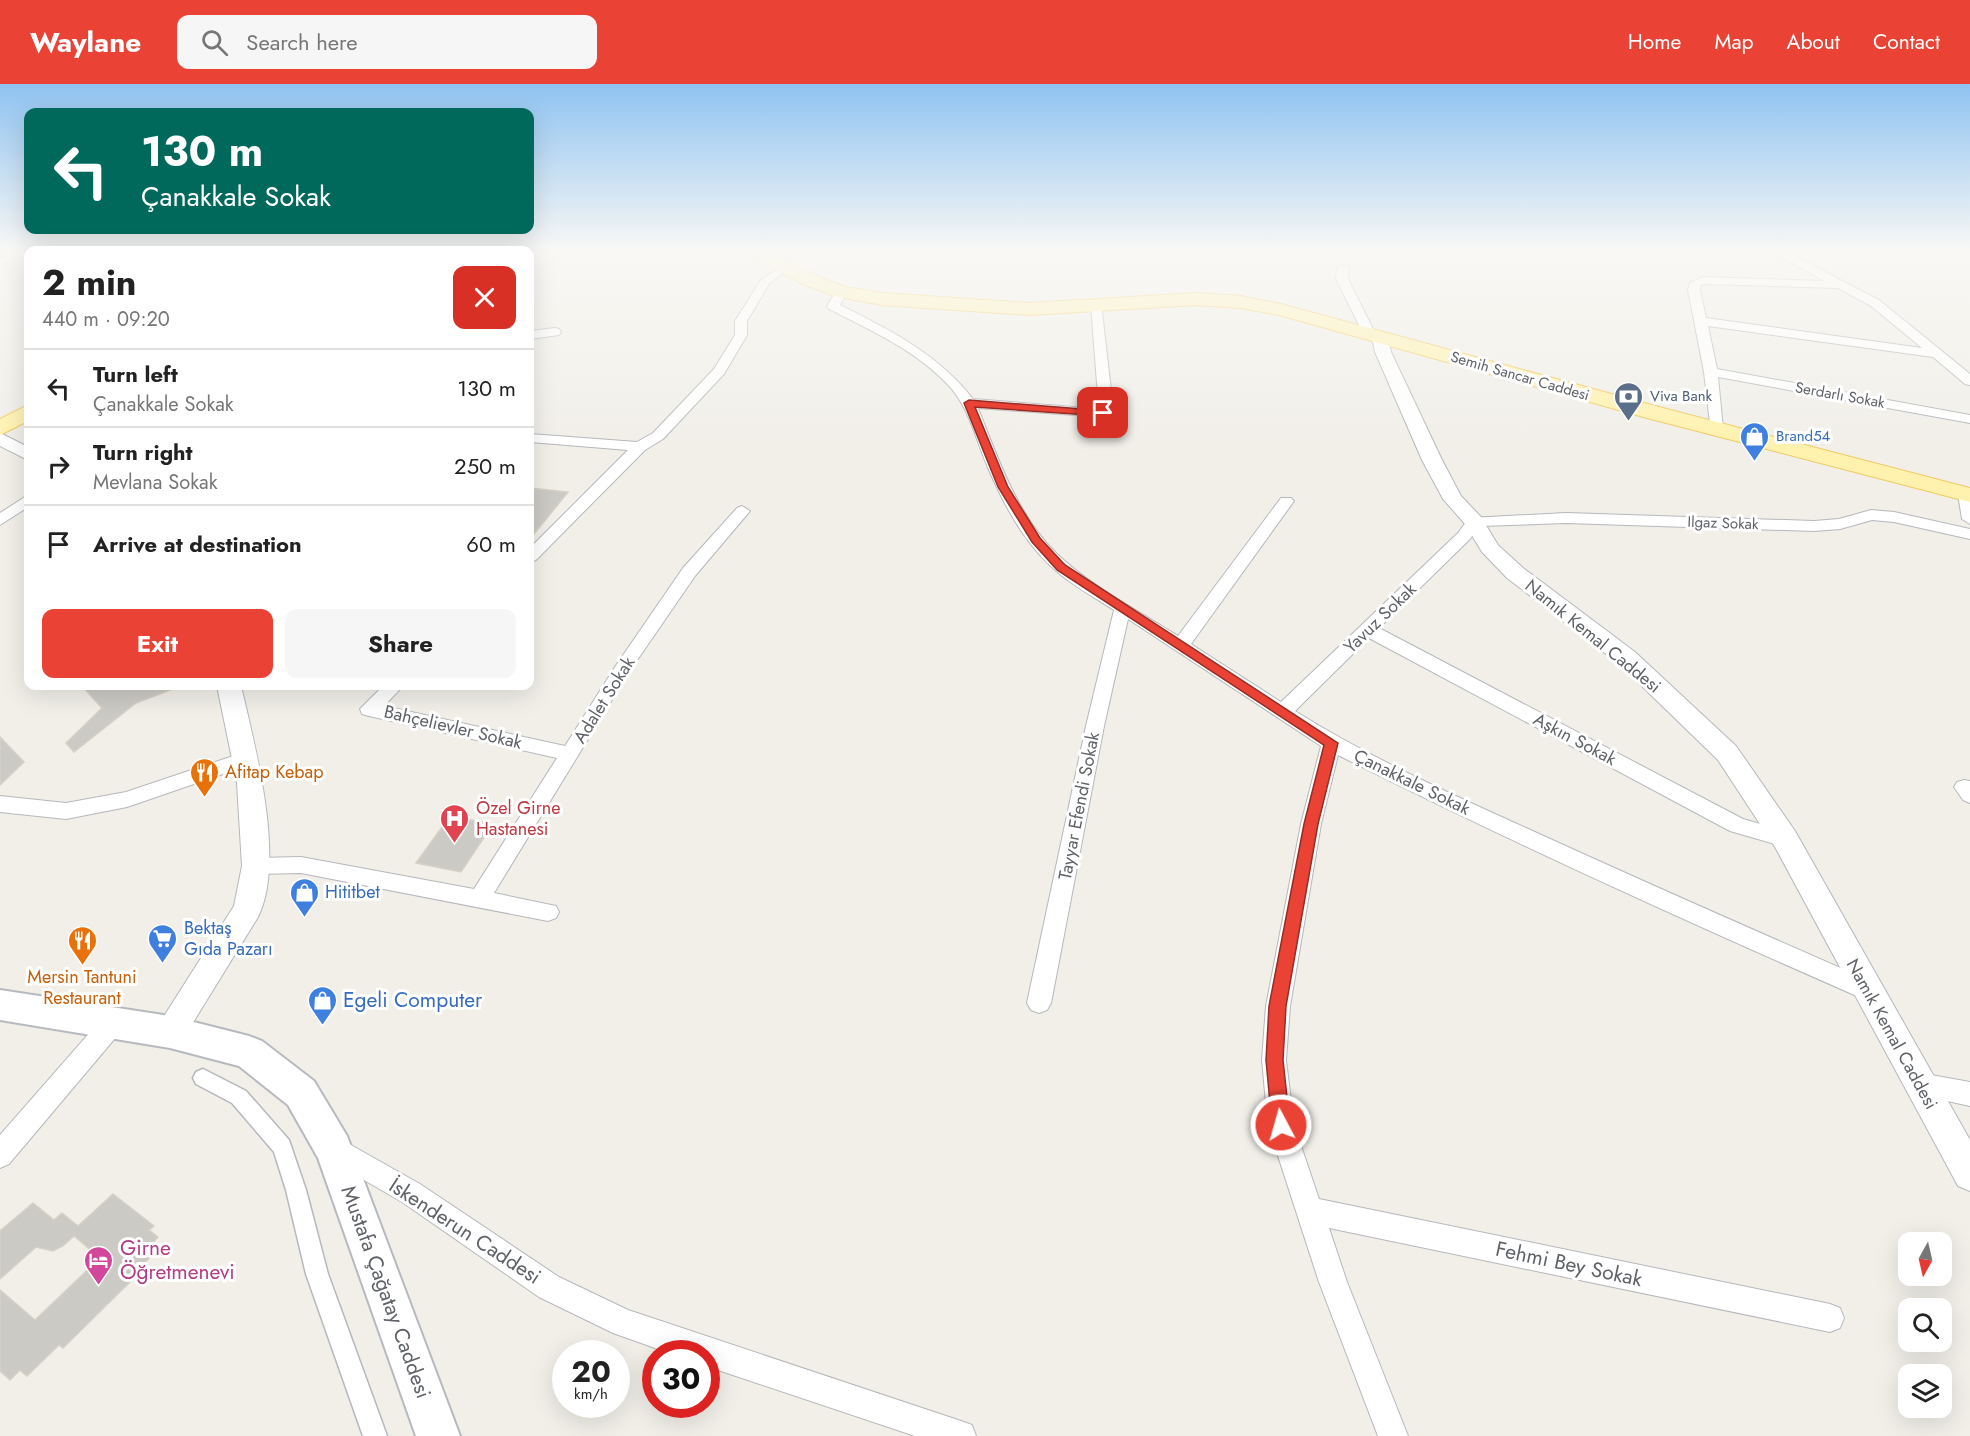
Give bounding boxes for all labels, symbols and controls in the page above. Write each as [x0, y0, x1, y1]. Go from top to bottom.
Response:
search box [177, 15, 597, 69]
text: Waylane [30, 22, 141, 63]
icon: search [198, 26, 231, 59]
text: Search here [246, 26, 358, 58]
text: Home [1628, 27, 1681, 57]
text: Map [1714, 27, 1754, 57]
text: About [1787, 27, 1840, 57]
text: Contact [1873, 27, 1940, 57]
text: 130 m [141, 121, 263, 182]
icon: left [42, 132, 120, 210]
text: Çanakkale Sokak [141, 177, 331, 216]
text: 2 min [42, 256, 137, 308]
button: close [453, 266, 516, 329]
text: 440 m · 09:20 [42, 305, 170, 334]
street label: Semih Sancar Caddesi [1448, 346, 1592, 406]
text: Turn left [93, 358, 178, 390]
icon: left [42, 372, 75, 405]
text: 130 m [457, 372, 516, 404]
street label: Serdarlı Sokak [1793, 376, 1887, 414]
bank icon: Viva Bank [1613, 380, 1645, 422]
place label: Viva Bank [1650, 385, 1713, 407]
pin [1077, 387, 1128, 438]
text: Çanakkale Sokak [93, 390, 234, 419]
icon: arrive [1086, 396, 1119, 429]
shop icon: Brand54 [1739, 420, 1771, 462]
place label: Brand54 [1776, 425, 1831, 447]
text: Turn right [93, 436, 193, 468]
icon: right [42, 450, 75, 483]
text: 250 m [454, 450, 516, 482]
text: Mevlana Sokak [93, 468, 217, 497]
street label: Ilgaz Sokak [1687, 511, 1759, 535]
icon: arrive [42, 528, 75, 561]
text: Arrive at destination [93, 528, 302, 560]
text: 60 m [466, 528, 516, 560]
street label: Namık Kemal Caddesi [1519, 573, 1667, 699]
street label: Yavuz Sokak [1338, 577, 1422, 659]
button: Exit [42, 609, 273, 678]
button: Share [285, 609, 516, 678]
street label: Adalet Sokak [567, 651, 641, 748]
street label: Bahçelievler Sokak [381, 698, 525, 756]
street label: Aşkın Sokak [1529, 706, 1621, 772]
street label: Tayyar Efendi Sokak [1052, 730, 1106, 882]
street label: Çanakkale Sokak [1349, 743, 1475, 821]
restaurant icon: Afitap Kebap [188, 756, 220, 798]
place label: Afitap Kebap [225, 759, 323, 785]
place label: Özel Girne Hastanesi [476, 795, 561, 842]
hospital icon: Özel Girne Hastanesi [439, 802, 471, 844]
shop icon: Hititbet [288, 876, 320, 918]
place label: Hititbet [325, 879, 380, 905]
place label: Bektaş Gıda Pazarı [184, 915, 273, 962]
supermarket icon: Bektaş Gıda Pazarı [147, 922, 179, 964]
restaurant icon: Mersin Tantuni Restaurant [66, 924, 98, 966]
street label: Namık Kemal Caddesi [1840, 954, 1944, 1114]
place label: Mersin Tantuni Restaurant [27, 964, 137, 1011]
shop icon: Egeli Computer [306, 984, 338, 1026]
place label: Egeli Computer [343, 985, 483, 1015]
position arrow [1249, 1093, 1313, 1157]
street label: İskenderun Caddesi [383, 1171, 547, 1291]
street label: Mustafa Çağatay Caddesi [334, 1181, 438, 1403]
north arrow [1898, 1232, 1952, 1286]
map controls [1898, 1232, 1952, 1418]
place label: Girne Öğretmenevi [120, 1233, 235, 1287]
street label: Fehmi Bey Sokak [1493, 1234, 1646, 1294]
hotel icon: Girne Öğretmenevi [83, 1244, 115, 1286]
button: search [1898, 1298, 1952, 1352]
speed limit sign: 30 [642, 1340, 720, 1418]
text: 20 [571, 1350, 611, 1393]
button: layers [1898, 1364, 1952, 1418]
text: km/h [574, 1383, 608, 1405]

